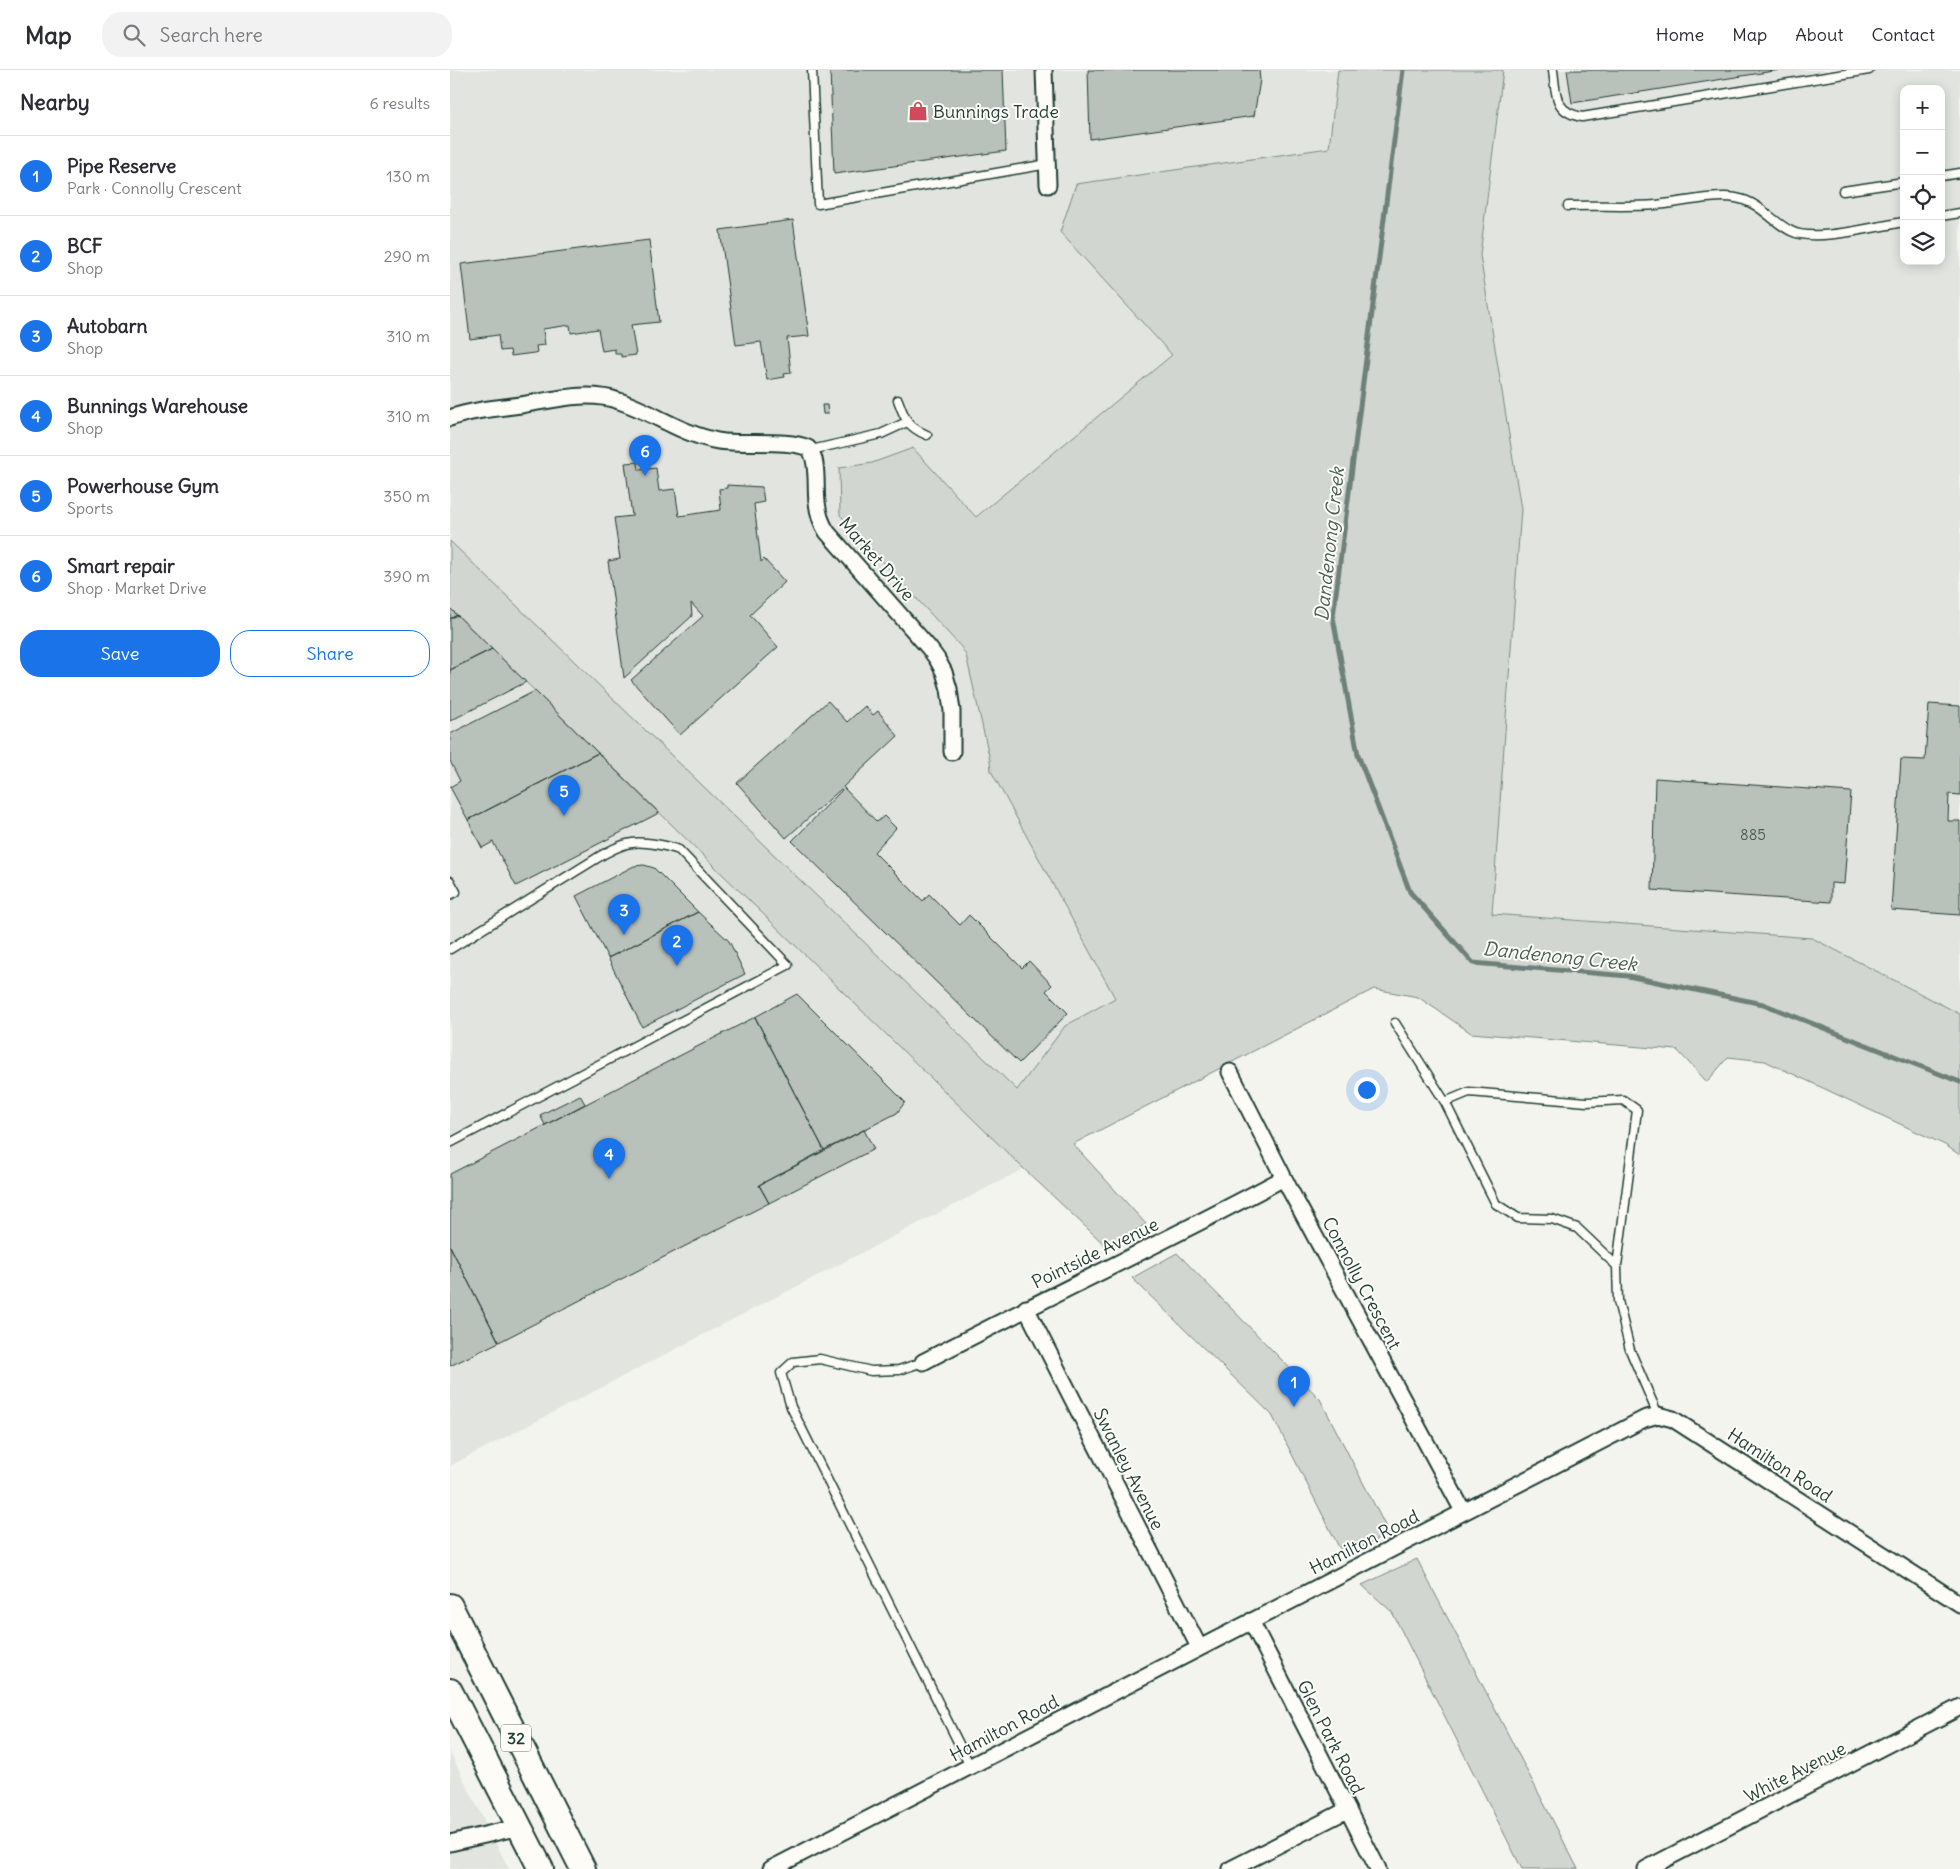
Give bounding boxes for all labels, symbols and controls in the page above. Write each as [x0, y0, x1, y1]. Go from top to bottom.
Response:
search box [102, 12, 452, 57]
text: Map [25, 20, 72, 50]
icon: search [120, 21, 148, 49]
text: Search here [160, 23, 263, 47]
text: Home [1656, 23, 1704, 46]
text: Map [1732, 23, 1767, 46]
text: About [1795, 23, 1843, 46]
text: Contact [1871, 23, 1935, 46]
map controls [1900, 85, 1945, 265]
button: + [1900, 85, 1945, 130]
text: Nearby [20, 89, 90, 116]
text: 6 results [369, 93, 430, 113]
shop icon: Bunnings Trade [907, 100, 929, 122]
place label: Bunnings Trade [933, 100, 1059, 123]
button: − [1900, 130, 1945, 175]
text: Pipe Reserve [67, 154, 176, 178]
text: 1 [33, 166, 39, 186]
text: 130 m [386, 166, 430, 186]
button: locate [1900, 175, 1945, 220]
text: Park · Connolly Crescent [67, 178, 242, 198]
button: layers [1900, 220, 1945, 265]
text: BCF [67, 234, 103, 258]
text: 2 [32, 246, 40, 266]
text: 290 m [384, 246, 430, 266]
text: Shop [67, 258, 103, 278]
text: Autobarn [67, 314, 147, 338]
text: 3 [31, 326, 41, 346]
text: 310 m [386, 326, 430, 346]
text: Shop [67, 338, 103, 358]
text: Bunnings Warehouse [67, 394, 248, 418]
text: 4 [31, 406, 41, 426]
text: 310 m [386, 406, 430, 426]
text: Shop [67, 418, 103, 438]
pin: 6 [629, 435, 661, 476]
water label: Dandenong Creek [1309, 465, 1349, 622]
text: Powerhouse Gym [67, 474, 219, 498]
text: 5 [31, 486, 41, 506]
text: 350 m [383, 486, 430, 506]
text: Sports [67, 498, 113, 518]
street label: Market Drive [834, 512, 920, 606]
text: Smart repair [67, 554, 175, 578]
text: 6 [31, 566, 41, 586]
text: 390 m [383, 566, 430, 586]
text: Shop · Market Drive [67, 578, 207, 598]
button: Save [20, 630, 220, 677]
button: Share [230, 630, 430, 677]
pin: 5 [548, 775, 580, 816]
house number: 885 [1740, 825, 1766, 844]
pin: 3 [608, 894, 640, 935]
pin: 2 [661, 925, 693, 966]
water label: Dandenong Creek [1482, 936, 1639, 976]
your location [1354, 1077, 1380, 1103]
pin: 4 [593, 1138, 625, 1179]
street label: Pointside Avenue [1028, 1212, 1162, 1294]
street label: Connolly Crescent [1317, 1213, 1407, 1353]
pin: 1 [1278, 1366, 1310, 1407]
street label: Swanley Avenue [1089, 1404, 1169, 1534]
street label: Hamilton Road [1723, 1423, 1837, 1508]
street label: Hamilton Road [1305, 1504, 1423, 1580]
street label: Glen Park Road [1292, 1676, 1370, 1798]
street label: Hamilton Road [946, 1689, 1063, 1766]
road number: 32 [501, 1725, 531, 1752]
street label: White Avenue [1740, 1737, 1850, 1807]

